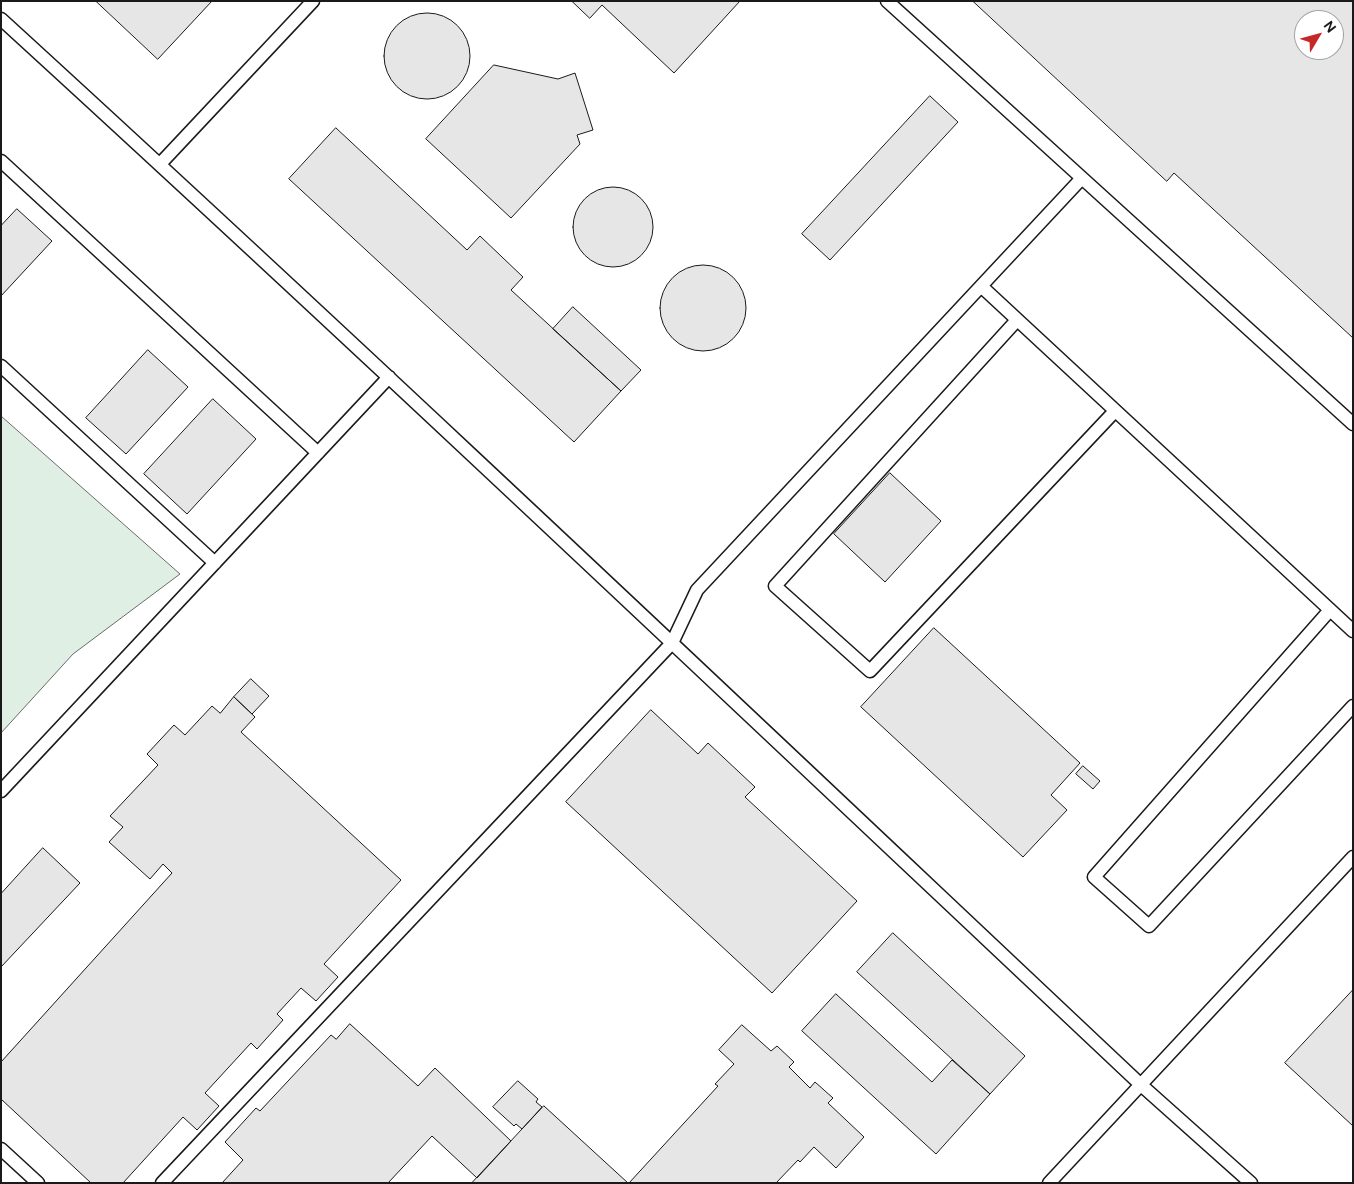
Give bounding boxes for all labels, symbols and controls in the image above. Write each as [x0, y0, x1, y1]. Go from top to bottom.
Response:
north arrow [1294, 10, 1344, 60]
text: N [1320, 17, 1340, 36]

